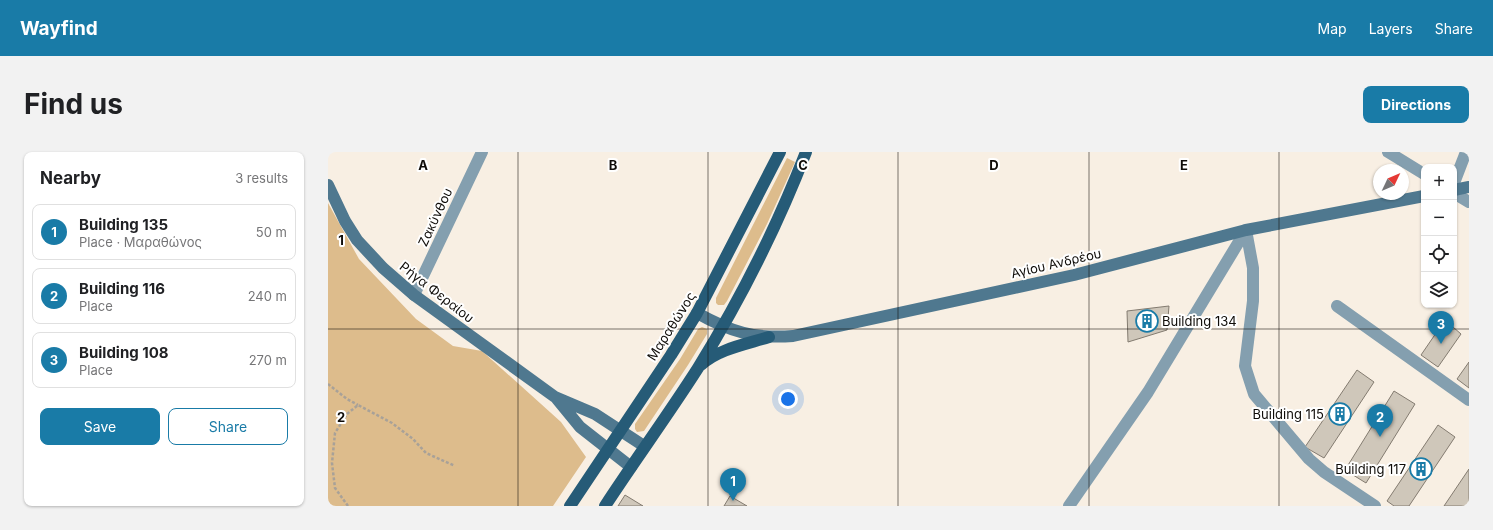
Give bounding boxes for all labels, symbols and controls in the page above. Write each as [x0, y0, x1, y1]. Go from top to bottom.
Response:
text: Wayfind [20, 17, 98, 40]
text: Map [1318, 20, 1347, 37]
text: Layers [1369, 20, 1413, 37]
text: Share [1435, 20, 1473, 37]
button: Directions [1363, 86, 1469, 123]
text: Find us [24, 87, 123, 121]
text: A [418, 157, 428, 173]
text: B [609, 157, 618, 173]
text: C [798, 157, 808, 173]
text: D [989, 157, 999, 173]
text: E [1180, 157, 1188, 173]
north arrow [1373, 164, 1409, 200]
map controls [1421, 164, 1457, 308]
button: + [1421, 164, 1457, 200]
text: Nearby [40, 168, 101, 188]
text: 3 results [235, 170, 288, 186]
street label: Ζακύνθου [415, 185, 455, 249]
button: − [1421, 200, 1457, 236]
text: Building 135 [79, 215, 168, 234]
text: 1 [51, 224, 57, 240]
text: 50 m [256, 224, 287, 240]
text: 1 [338, 232, 344, 248]
text: Place · Μαραθώνος [79, 234, 202, 250]
button: locate [1421, 236, 1457, 272]
street label: Αγίου Ανδρέου [1009, 245, 1103, 281]
street label: Ρήγα Φεραίου [397, 258, 477, 326]
button: layers [1421, 272, 1457, 308]
text: Building 116 [79, 279, 165, 298]
text: 2 [50, 288, 58, 304]
text: 240 m [248, 288, 287, 304]
street label: Μαραθώνος [644, 289, 698, 363]
text: Place [79, 298, 113, 314]
building icon: Building 134 [1134, 308, 1160, 334]
pin: 3 [1428, 311, 1454, 344]
place label: Building 134 [1162, 313, 1237, 329]
text: Building 108 [79, 343, 169, 362]
text: 3 [50, 352, 58, 368]
text: 270 m [249, 352, 287, 368]
text: Place [79, 362, 113, 378]
your location [778, 389, 798, 409]
building icon: Building 115 [1327, 401, 1353, 427]
pin: 2 [1367, 404, 1393, 437]
place label: Building 115 [1253, 406, 1324, 422]
button: Save [40, 408, 160, 445]
button: Share [168, 408, 288, 445]
text: 2 [337, 409, 345, 425]
building icon: Building 117 [1408, 456, 1434, 482]
place label: Building 117 [1335, 461, 1406, 477]
pin: 1 [720, 468, 746, 501]

